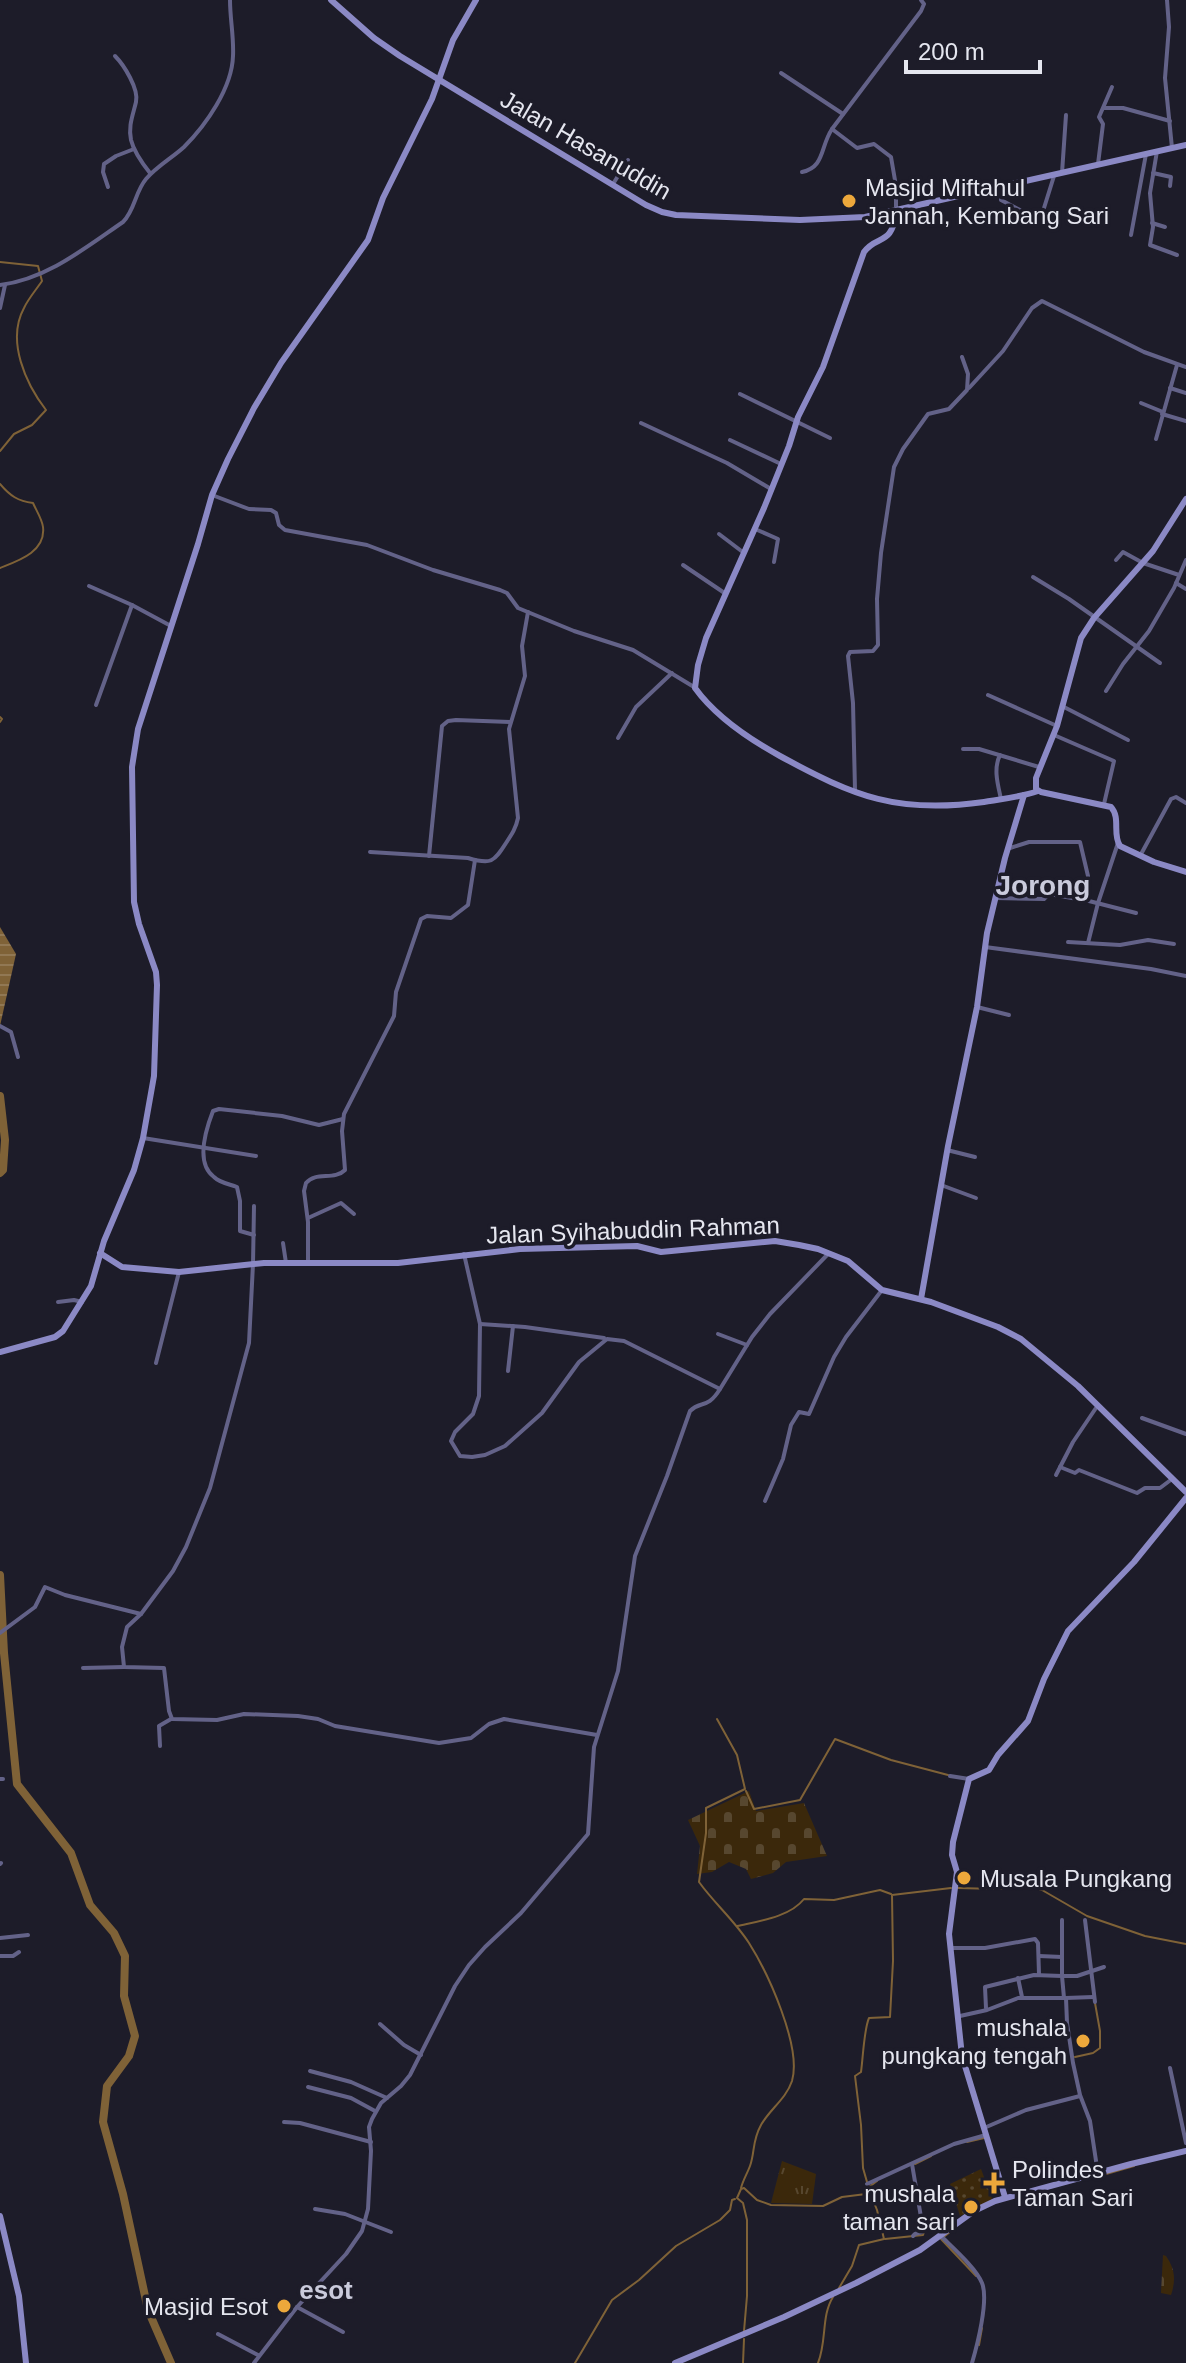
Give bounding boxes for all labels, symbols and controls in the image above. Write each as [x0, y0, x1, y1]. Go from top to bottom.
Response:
scale bar [906, 24, 1040, 74]
text: 200 m [918, 38, 985, 65]
street label: Jalan Hasanuddin [496, 85, 676, 205]
place label: Masjid Miftahul Jannah, Kembang Sari [865, 174, 1109, 229]
marker: Masjid Miftahul Jannah, Kembang Sari [840, 192, 858, 210]
district label: Jorong [996, 870, 1090, 901]
street label: Jalan Syihabuddin Rahman [486, 1211, 780, 1249]
place label: Musala Pungkang [980, 1865, 1172, 1892]
marker: Musala Pungkang [955, 1869, 973, 1887]
place label: mushala pungkang tengah [881, 2014, 1068, 2069]
marker: mushala pungkang tengah [1074, 2032, 1092, 2050]
place label: Polindes Taman Sari [1012, 2156, 1133, 2211]
marker: Polindes Taman Sari [983, 2172, 1005, 2194]
place label: mushala taman sari [843, 2180, 956, 2235]
marker: mushala taman sari [962, 2198, 980, 2216]
district label: esot [299, 2275, 353, 2305]
place label: Masjid Esot [144, 2293, 268, 2320]
marker: Masjid Esot [275, 2297, 293, 2315]

